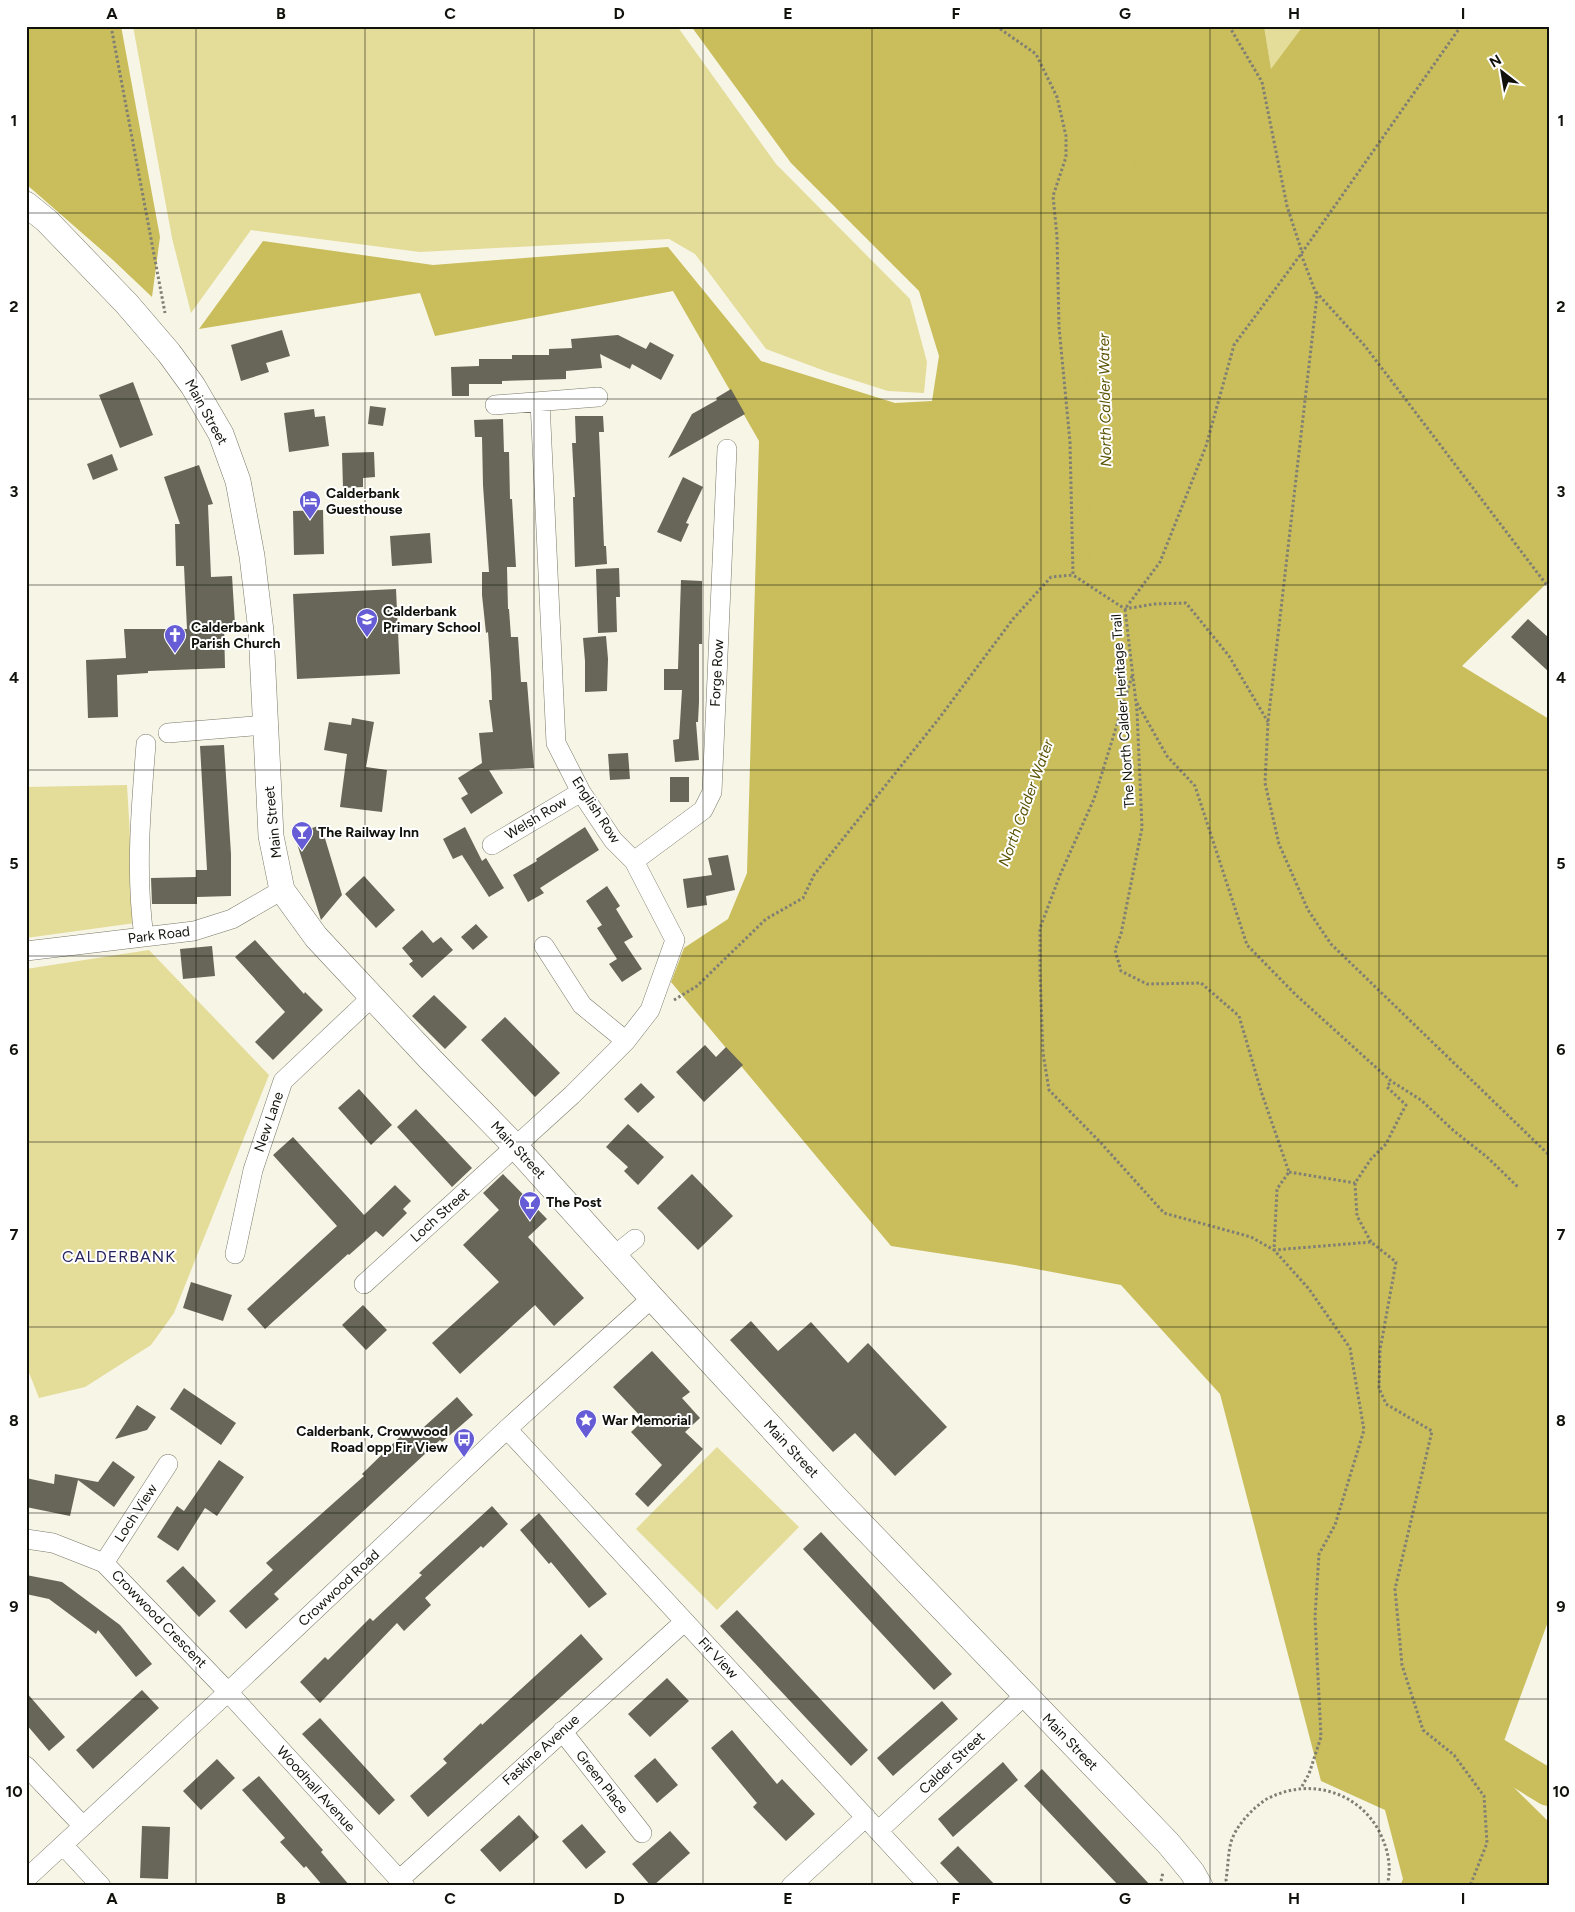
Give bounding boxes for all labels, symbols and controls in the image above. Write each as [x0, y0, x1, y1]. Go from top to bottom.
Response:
text: A [106, 4, 118, 23]
text: B [276, 4, 286, 23]
text: C [444, 4, 456, 23]
text: D [613, 4, 625, 23]
text: E [783, 4, 793, 23]
text: F [952, 4, 961, 23]
text: G [1119, 4, 1131, 23]
text: H [1288, 4, 1300, 23]
text: I [1461, 4, 1465, 23]
north arrow [1478, 48, 1528, 98]
text: N [1487, 51, 1505, 71]
text: 1 [11, 111, 17, 130]
text: 1 [1558, 111, 1564, 130]
text: 2 [9, 297, 19, 316]
text: 2 [1556, 297, 1566, 316]
water label: North Calder Water [1095, 332, 1115, 467]
street label: Main Street [181, 376, 231, 448]
text: 3 [10, 482, 19, 501]
text: 3 [1557, 482, 1566, 501]
place label: Calderbank Guesthouse [326, 485, 403, 518]
hotel icon: Calderbank Guesthouse [298, 489, 322, 520]
place label: Calderbank Primary School [383, 603, 481, 636]
school or university icon: Calderbank Primary School [355, 607, 379, 638]
street label: The North Calder Heritage Trail [1108, 613, 1138, 809]
place label: Calderbank Parish Church [191, 619, 281, 652]
church icon: Calderbank Parish Church [163, 623, 187, 654]
street label: Forge Row [707, 639, 727, 707]
text: 4 [9, 668, 19, 687]
text: 4 [1556, 668, 1566, 687]
water label: North Calder Water [995, 736, 1058, 869]
street label: English Row [568, 773, 624, 847]
street label: Main Street [261, 785, 285, 859]
street label: Welsh Row [502, 793, 570, 843]
bar icon: The Railway Inn [290, 820, 314, 851]
place label: The Railway Inn [318, 824, 419, 841]
text: 5 [9, 854, 19, 873]
text: 5 [1556, 854, 1566, 873]
street label: Park Road [127, 923, 191, 947]
text: 6 [9, 1040, 19, 1059]
text: 6 [1556, 1040, 1566, 1059]
street label: New Lane [251, 1089, 287, 1154]
street label: Main Street [487, 1118, 549, 1182]
street label: Loch Street [407, 1184, 473, 1246]
bar icon: The Post [518, 1190, 542, 1221]
place label: The Post [546, 1194, 602, 1211]
text: 7 [10, 1225, 19, 1244]
text: 7 [1557, 1225, 1566, 1244]
district label: CALDERBANK [62, 1247, 176, 1266]
place icon: War Memorial [574, 1408, 598, 1439]
text: 8 [9, 1411, 19, 1430]
text: 8 [1556, 1411, 1566, 1430]
place label: War Memorial [602, 1412, 691, 1429]
street label: Main Street [760, 1417, 822, 1481]
place label: Calderbank, Crowwood Road opp Fir View [296, 1423, 448, 1456]
bus stop icon: Calderbank, Crowwood Road opp Fir View [452, 1427, 476, 1458]
street label: Loch View [111, 1481, 161, 1545]
street label: Crowwood Road [295, 1546, 383, 1630]
street label: Crowwood Crescent [108, 1566, 210, 1672]
text: 9 [9, 1597, 19, 1616]
text: 9 [1556, 1597, 1566, 1616]
street label: Fir View [695, 1634, 741, 1682]
street label: Main Street [1039, 1710, 1101, 1774]
street label: Faskine Avenue [499, 1711, 583, 1789]
street label: Calder Street [916, 1728, 988, 1798]
street label: Woodhall Avenue [273, 1743, 359, 1836]
street label: Green Place [572, 1747, 632, 1817]
text: 10 [5, 1782, 23, 1801]
text: 10 [1552, 1782, 1570, 1801]
text: A [106, 1889, 118, 1908]
text: B [276, 1889, 286, 1908]
text: C [444, 1889, 456, 1908]
text: D [613, 1889, 625, 1908]
text: E [783, 1889, 793, 1908]
text: F [952, 1889, 961, 1908]
text: G [1119, 1889, 1131, 1908]
text: H [1288, 1889, 1300, 1908]
text: I [1461, 1889, 1465, 1908]

